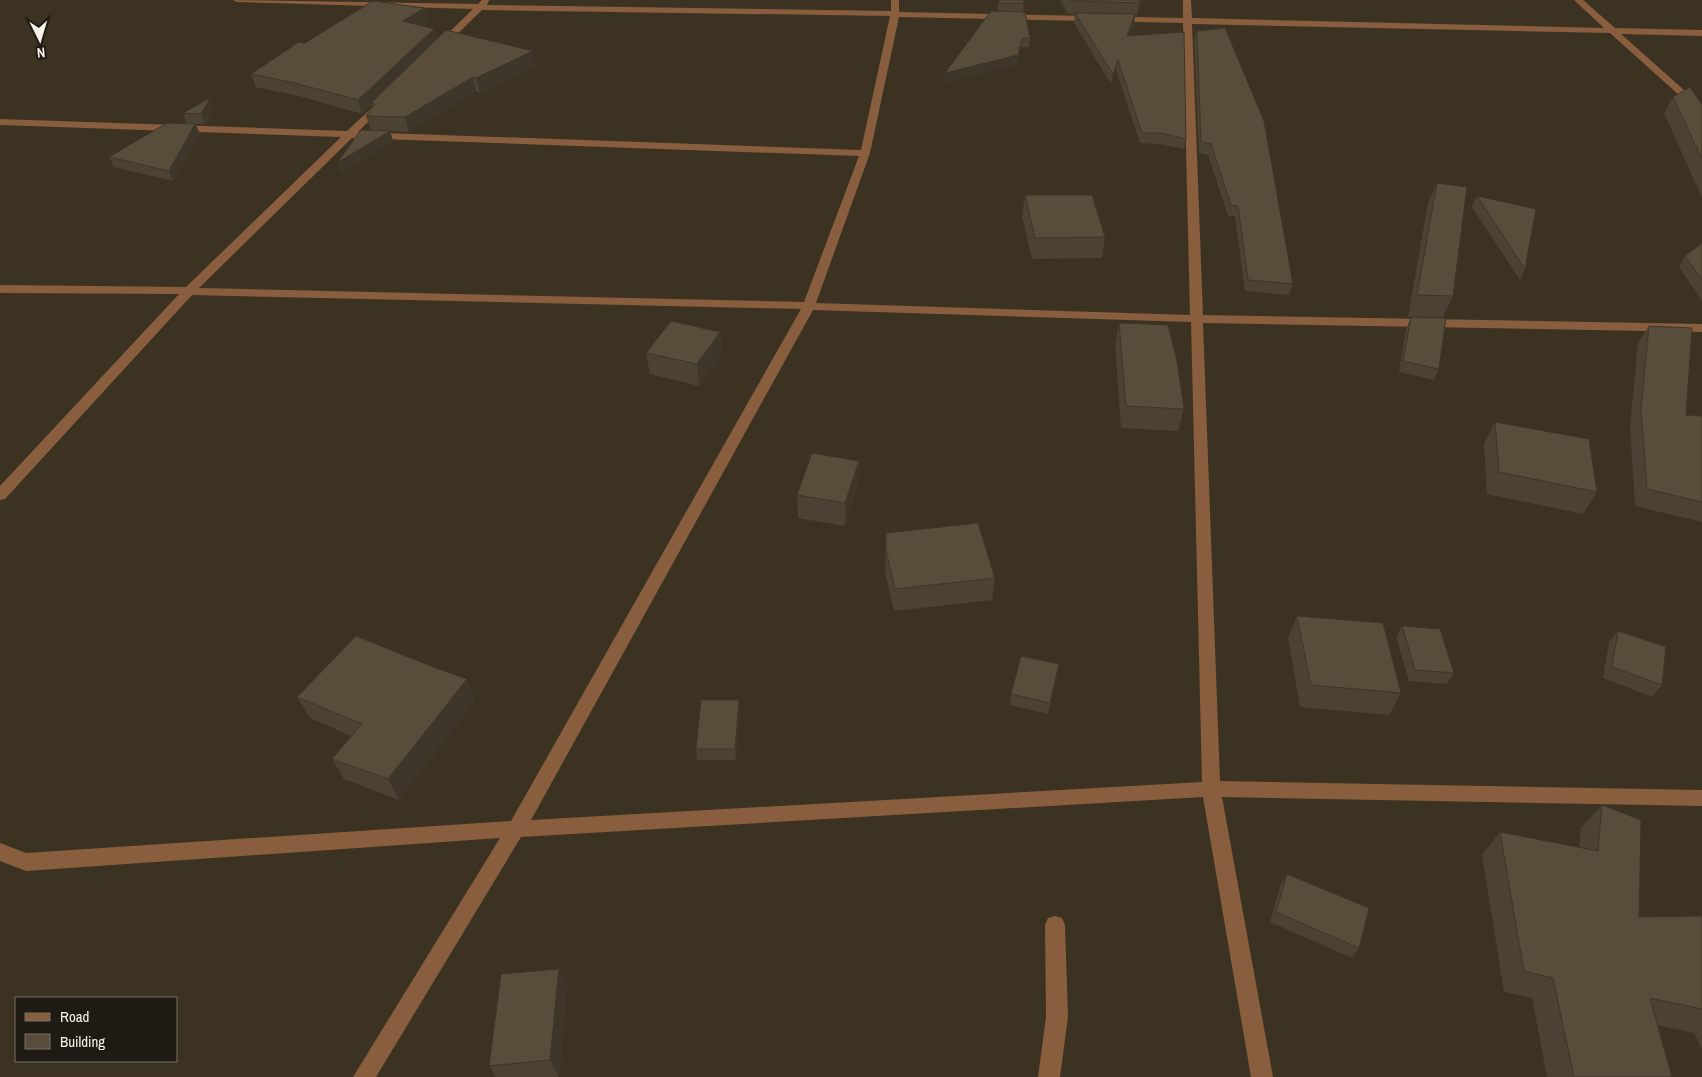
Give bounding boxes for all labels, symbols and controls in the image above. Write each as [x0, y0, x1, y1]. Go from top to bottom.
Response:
north arrow [15, 15, 65, 65]
text: N [36, 44, 46, 62]
legend [15, 997, 178, 1062]
text: Road [60, 1006, 89, 1027]
text: Building [60, 1031, 105, 1052]

